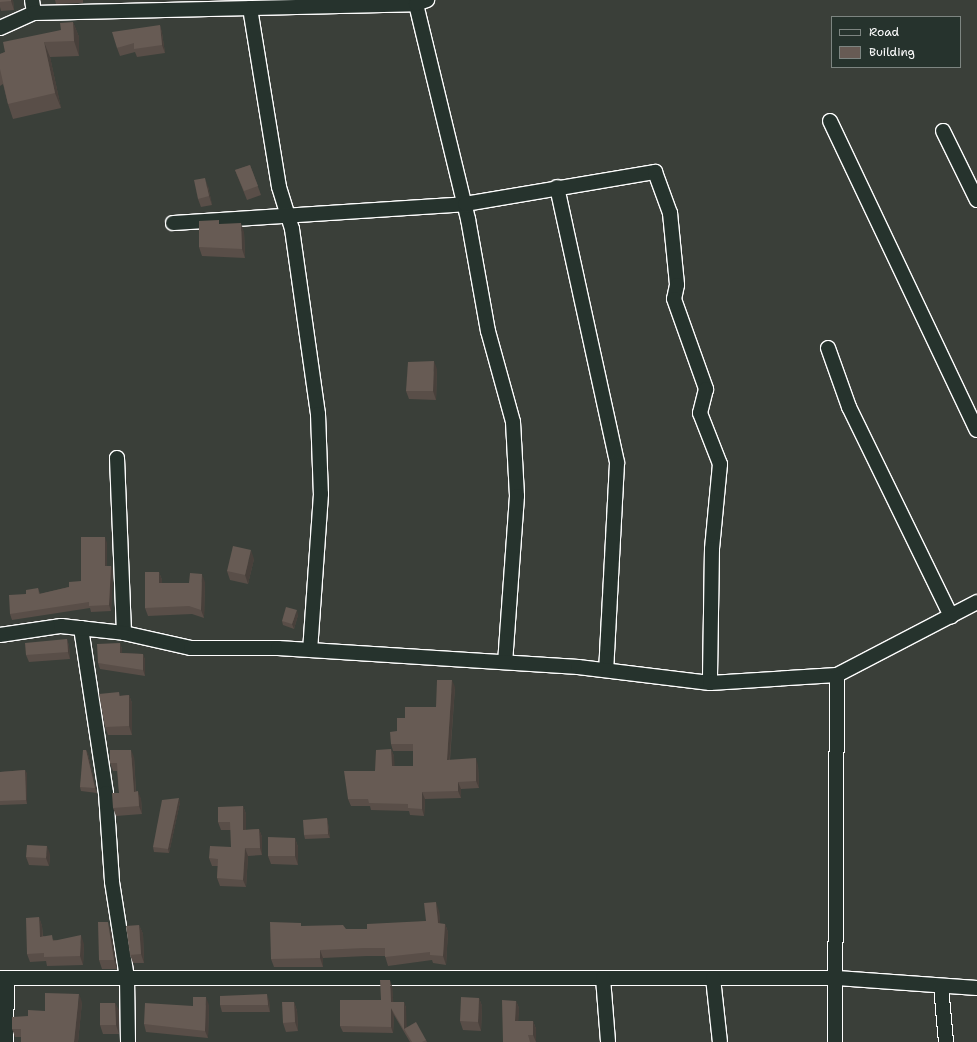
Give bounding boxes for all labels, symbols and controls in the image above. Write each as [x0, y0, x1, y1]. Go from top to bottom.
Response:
legend [831, 16, 961, 68]
text: Road [869, 24, 899, 40]
text: Building [869, 44, 915, 60]

